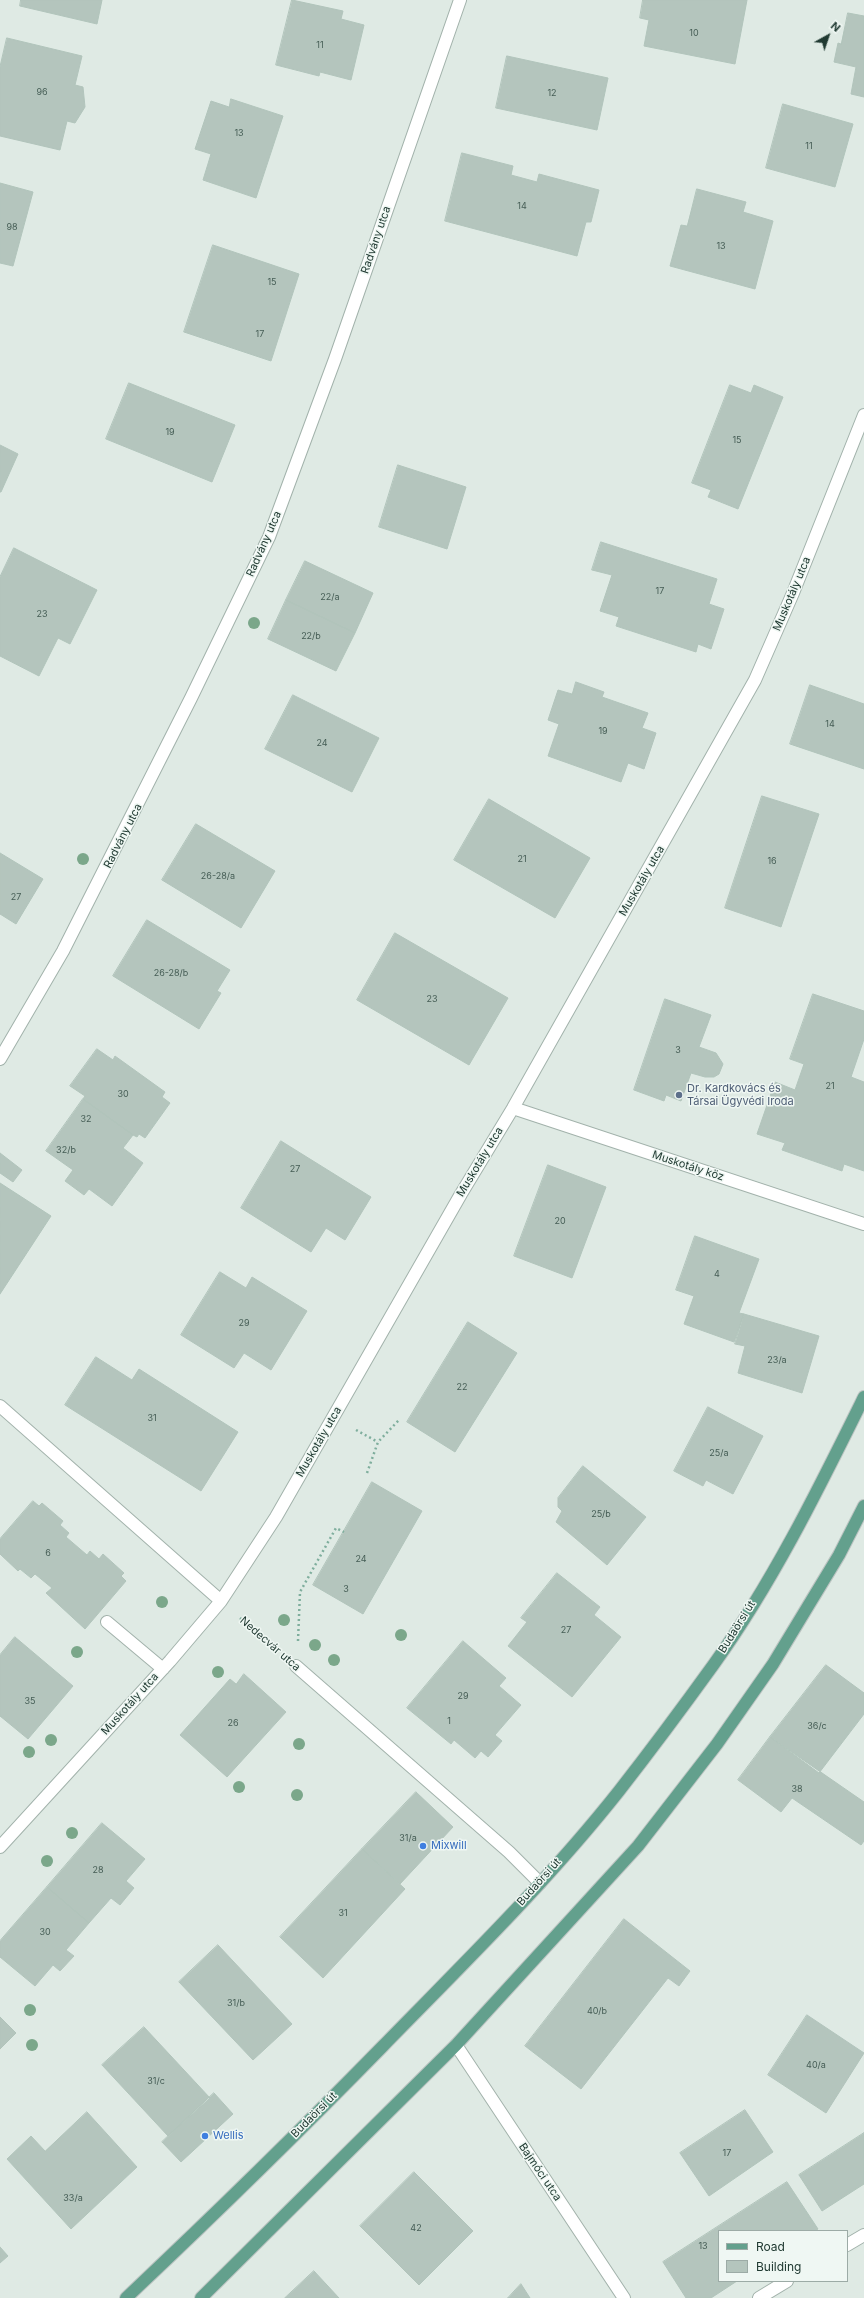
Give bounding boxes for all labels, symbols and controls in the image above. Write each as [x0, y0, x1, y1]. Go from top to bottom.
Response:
north arrow [808, 16, 848, 56]
text: N [828, 19, 843, 35]
house number: 10 [689, 28, 699, 38]
house number: 11 [316, 40, 324, 50]
house number: 96 [36, 87, 48, 97]
house number: 12 [547, 88, 557, 98]
house number: 13 [234, 128, 244, 138]
house number: 11 [805, 141, 813, 151]
house number: 14 [517, 201, 527, 211]
street label: Radvány utca [358, 205, 394, 275]
house number: 98 [6, 222, 18, 232]
house number: 13 [716, 241, 726, 251]
house number: 15 [267, 277, 277, 287]
house number: 17 [256, 329, 264, 339]
house number: 19 [165, 427, 175, 437]
house number: 15 [732, 435, 742, 445]
street label: Radvány utca [244, 509, 284, 579]
street label: Muskotály utca [770, 555, 814, 633]
house number: 17 [656, 586, 664, 596]
house number: 22/a [320, 592, 340, 602]
house number: 23 [36, 609, 48, 619]
house number: 22/b [301, 631, 321, 641]
house number: 14 [825, 719, 835, 729]
house number: 19 [598, 726, 608, 736]
house number: 24 [316, 738, 328, 748]
street label: Radvány utca [101, 802, 145, 870]
street label: Muskotály utca [617, 843, 667, 919]
house number: 21 [517, 854, 527, 864]
house number: 16 [767, 856, 777, 866]
house number: 26-28/a [201, 871, 235, 881]
house number: 27 [11, 892, 21, 902]
house number: 26-28/b [154, 968, 188, 978]
house number: 23 [426, 994, 438, 1004]
house number: 3 [675, 1045, 681, 1055]
house number: 21 [825, 1081, 835, 1091]
place label: Dr. Kardkovács és Társai Ügyvédi Iroda [687, 1082, 794, 1108]
house number: 30 [117, 1089, 129, 1099]
marker: Dr. Kardkovács és Társai Ügyvédi Iroda [674, 1090, 684, 1100]
house number: 32 [80, 1114, 92, 1124]
street label: Muskotály utca [454, 1125, 506, 1199]
house number: 32/b [56, 1145, 76, 1155]
street label: Muskotály köz [650, 1148, 726, 1184]
house number: 27 [290, 1164, 300, 1174]
house number: 20 [554, 1216, 566, 1226]
house number: 4 [714, 1269, 720, 1279]
house number: 29 [238, 1318, 250, 1328]
house number: 23/a [767, 1355, 787, 1365]
house number: 22 [457, 1382, 467, 1392]
street label: Muskotály utca [294, 1404, 344, 1480]
house number: 31 [147, 1413, 157, 1423]
house number: 25/a [709, 1448, 729, 1458]
house number: 25/b [591, 1509, 611, 1519]
house number: 6 [45, 1548, 51, 1558]
house number: 24 [355, 1554, 367, 1564]
house number: 3 [343, 1584, 349, 1594]
street label: Budaörsi út [716, 1598, 758, 1656]
street label: Nedecvár utca [237, 1614, 303, 1674]
house number: 27 [561, 1625, 571, 1635]
street label: Muskotály utca [99, 1670, 161, 1738]
house number: 29 [457, 1691, 469, 1701]
house number: 35 [24, 1696, 36, 1706]
house number: 1 [447, 1716, 451, 1726]
house number: 26 [227, 1718, 239, 1728]
house number: 36/c [807, 1721, 827, 1731]
house number: 38 [791, 1784, 803, 1794]
house number: 31/a [399, 1833, 417, 1843]
place label: Mixwill [431, 1839, 467, 1853]
marker: Mixwill [418, 1841, 428, 1851]
street label: Budaörsi út [514, 1856, 564, 1908]
house number: 28 [92, 1865, 104, 1875]
house number: 31 [338, 1908, 348, 1918]
house number: 30 [39, 1927, 51, 1937]
house number: 31/b [227, 1998, 245, 2008]
house number: 40/b [587, 2006, 607, 2016]
house number: 40/a [806, 2060, 826, 2070]
house number: 31/c [147, 2076, 165, 2086]
street label: Budaörsi út [288, 2089, 340, 2141]
place label: Wellis [213, 2129, 243, 2143]
marker: Wellis [200, 2131, 210, 2141]
street label: Bajmóci utca [516, 2141, 564, 2203]
house number: 17 [723, 2148, 731, 2158]
house number: 33/a [63, 2193, 83, 2203]
house number: 42 [410, 2223, 422, 2233]
legend [718, 2230, 848, 2282]
text: Road [756, 2239, 785, 2254]
house number: 13 [698, 2241, 708, 2251]
text: Building [756, 2259, 801, 2274]

